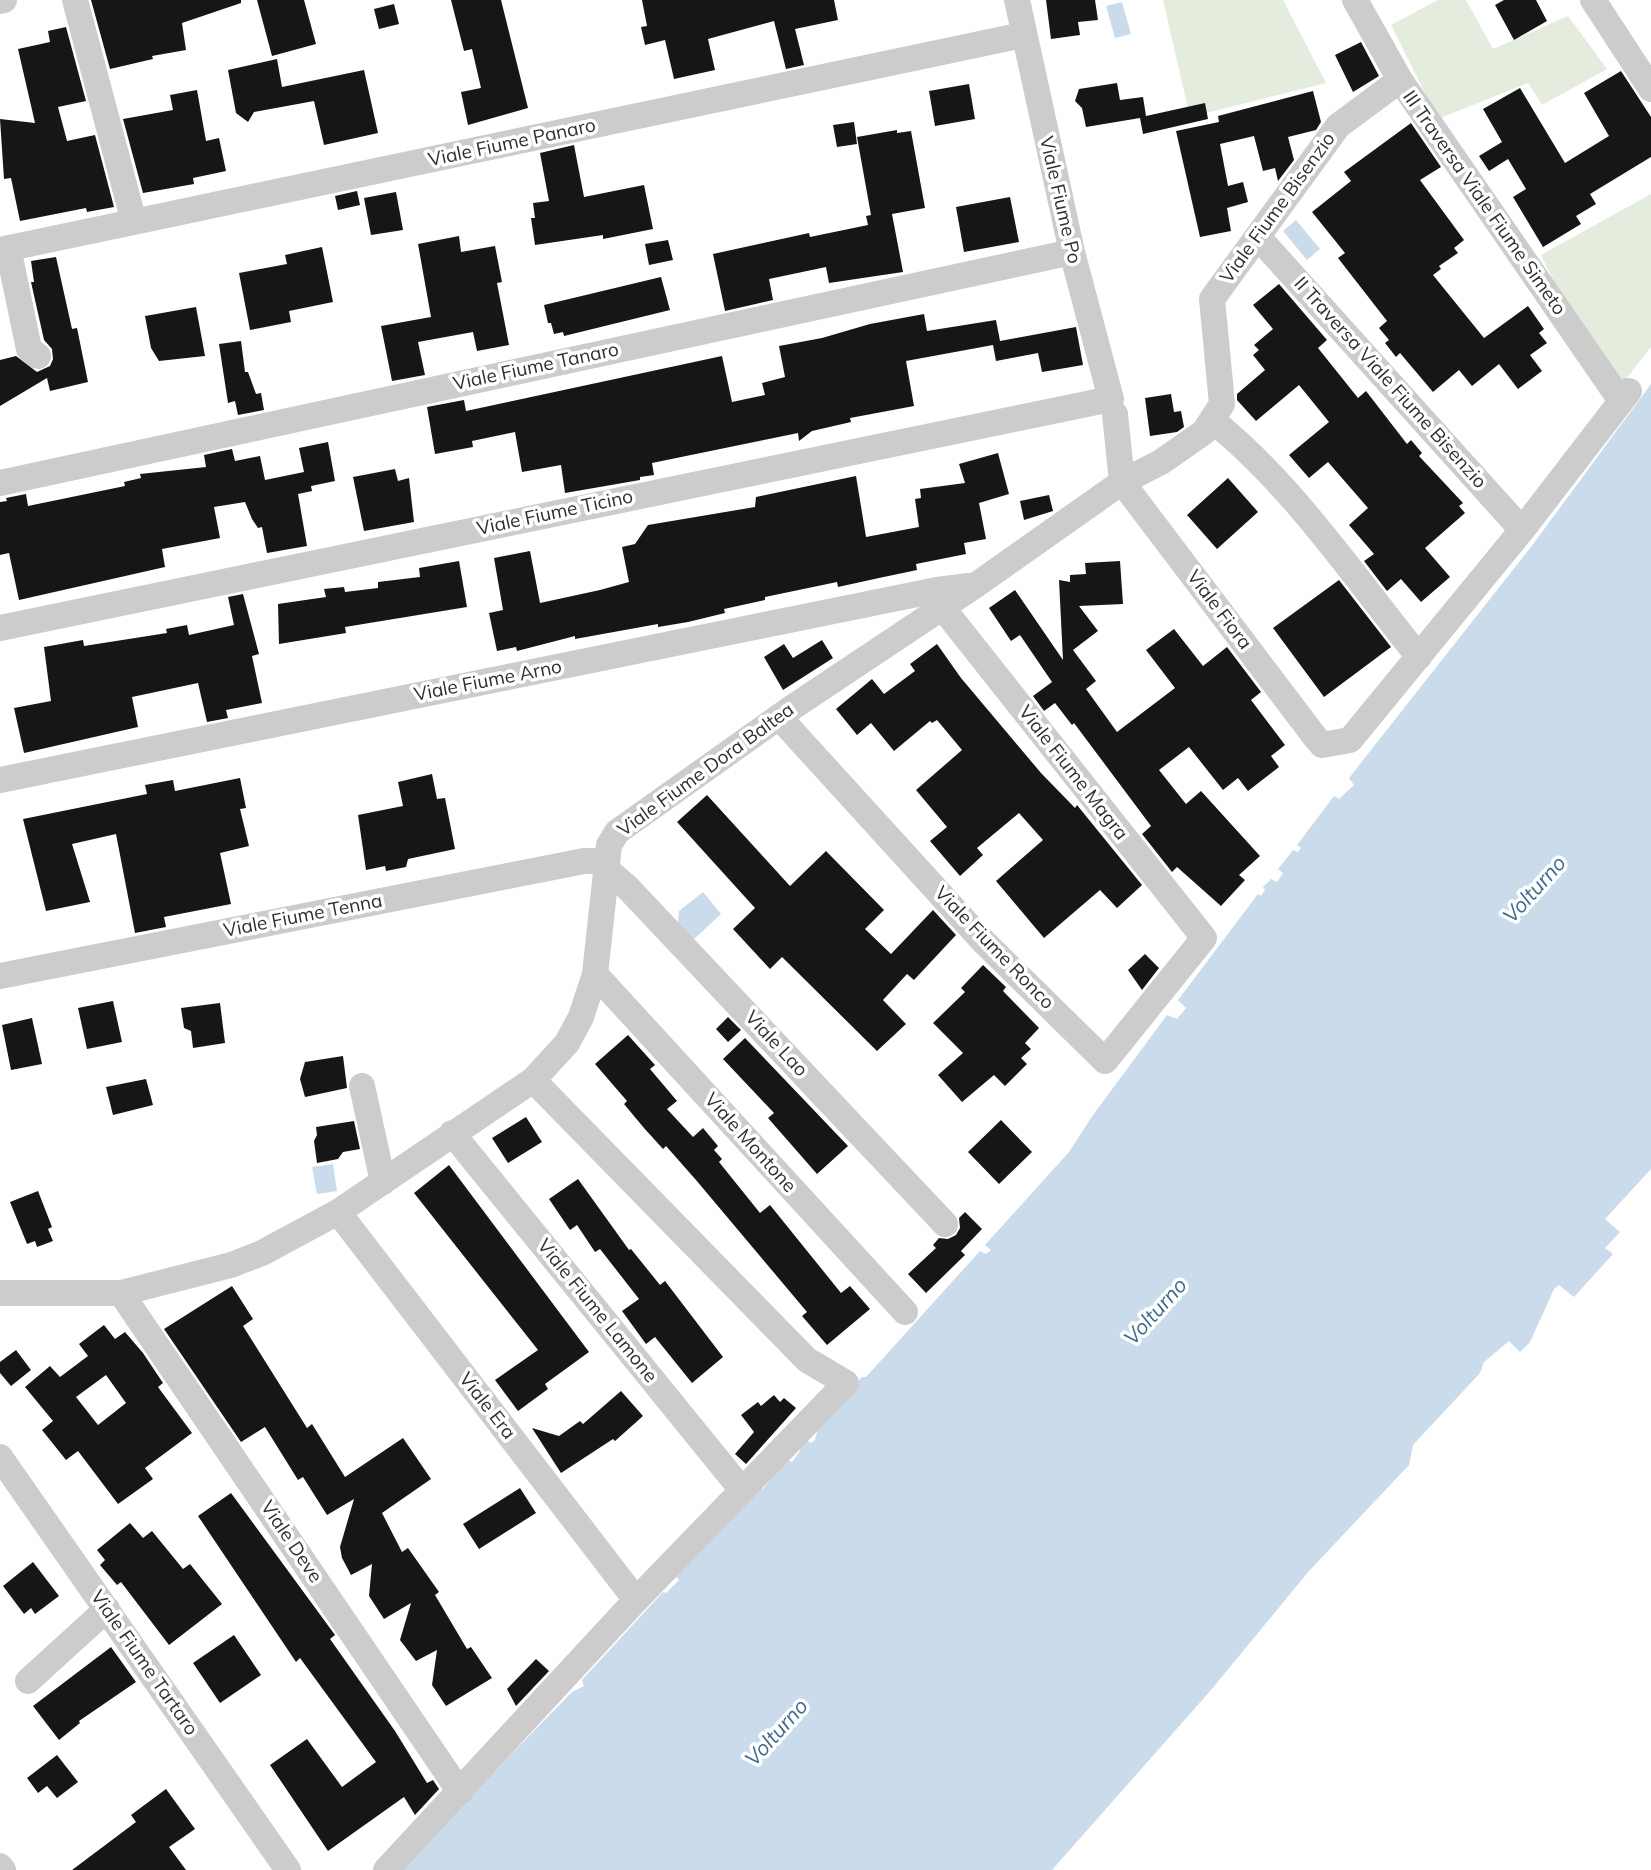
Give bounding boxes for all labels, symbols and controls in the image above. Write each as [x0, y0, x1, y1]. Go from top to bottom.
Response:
street label: III Traversa Viale Fiume Simeto [1398, 86, 1570, 320]
street label: Viale Fiume Panaro [426, 114, 598, 172]
street label: Viale Fiume Bisenzio [1216, 128, 1340, 288]
street label: Viale Fiume Po [1034, 134, 1086, 266]
street label: II Traversa Viale Fiume Bisenzio [1289, 273, 1491, 493]
street label: Viale Fiume Tanaro [451, 338, 621, 396]
street label: Viale Fiume Ticino [475, 485, 635, 541]
street label: Viale Fiora [1182, 566, 1256, 654]
street label: Viale Fiume Arno [412, 656, 564, 706]
street label: Viale Fiume Dora Baltea [613, 698, 799, 842]
street label: Viale Fiume Magra [1013, 701, 1133, 845]
water label: Volturno [1498, 851, 1572, 929]
street label: Viale Fiume Ronco [929, 882, 1059, 1014]
street label: Viale Fiume Tenna [222, 889, 384, 943]
street label: Viale Lao [740, 1006, 812, 1082]
street label: Viale Montone [699, 1088, 801, 1198]
street label: Viale Fiume Lamone [532, 1235, 662, 1387]
water label: Volturno [1119, 1273, 1193, 1351]
street label: Viale Era [454, 1368, 520, 1444]
street label: Viale Deve [255, 1497, 327, 1587]
street label: Viale Fiume Tartaro [85, 1586, 203, 1740]
water label: Volturno [740, 1694, 814, 1772]

